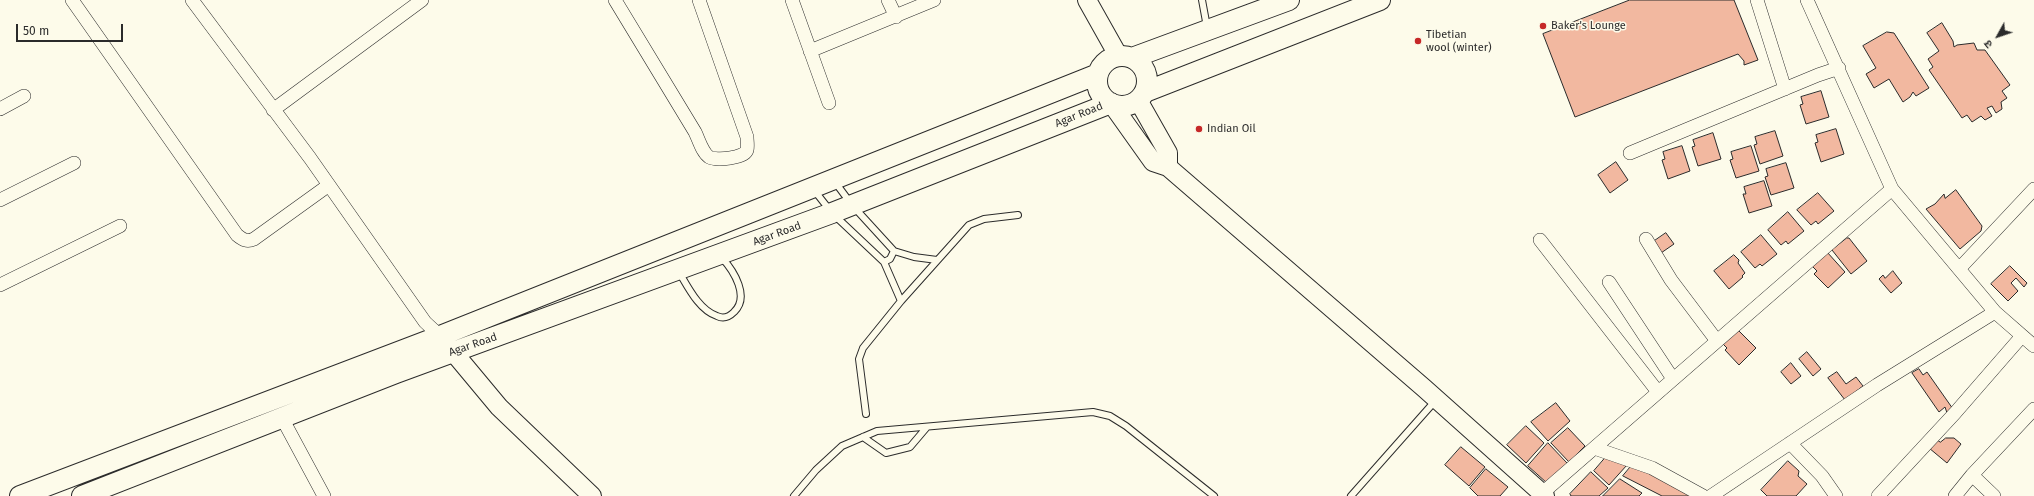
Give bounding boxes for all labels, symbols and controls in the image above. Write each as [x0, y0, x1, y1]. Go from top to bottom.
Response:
scale bar [18, 16, 125, 42]
north arrow [1978, 16, 2018, 56]
place label: Baker's Lounge [1551, 19, 1626, 33]
marker: Baker's Lounge [1538, 21, 1548, 31]
text: 50 m [23, 24, 49, 38]
place label: Tibetian wool (winter) [1426, 28, 1491, 54]
marker: Tibetian wool (winter) [1413, 36, 1423, 46]
text: उ [1981, 37, 1995, 51]
street label: Agar Road [1053, 99, 1105, 131]
place label: Indian Oil [1207, 122, 1256, 136]
marker: Indian Oil [1194, 124, 1204, 134]
street label: Agar Road [751, 219, 803, 249]
street label: Agar Road [447, 331, 499, 359]

